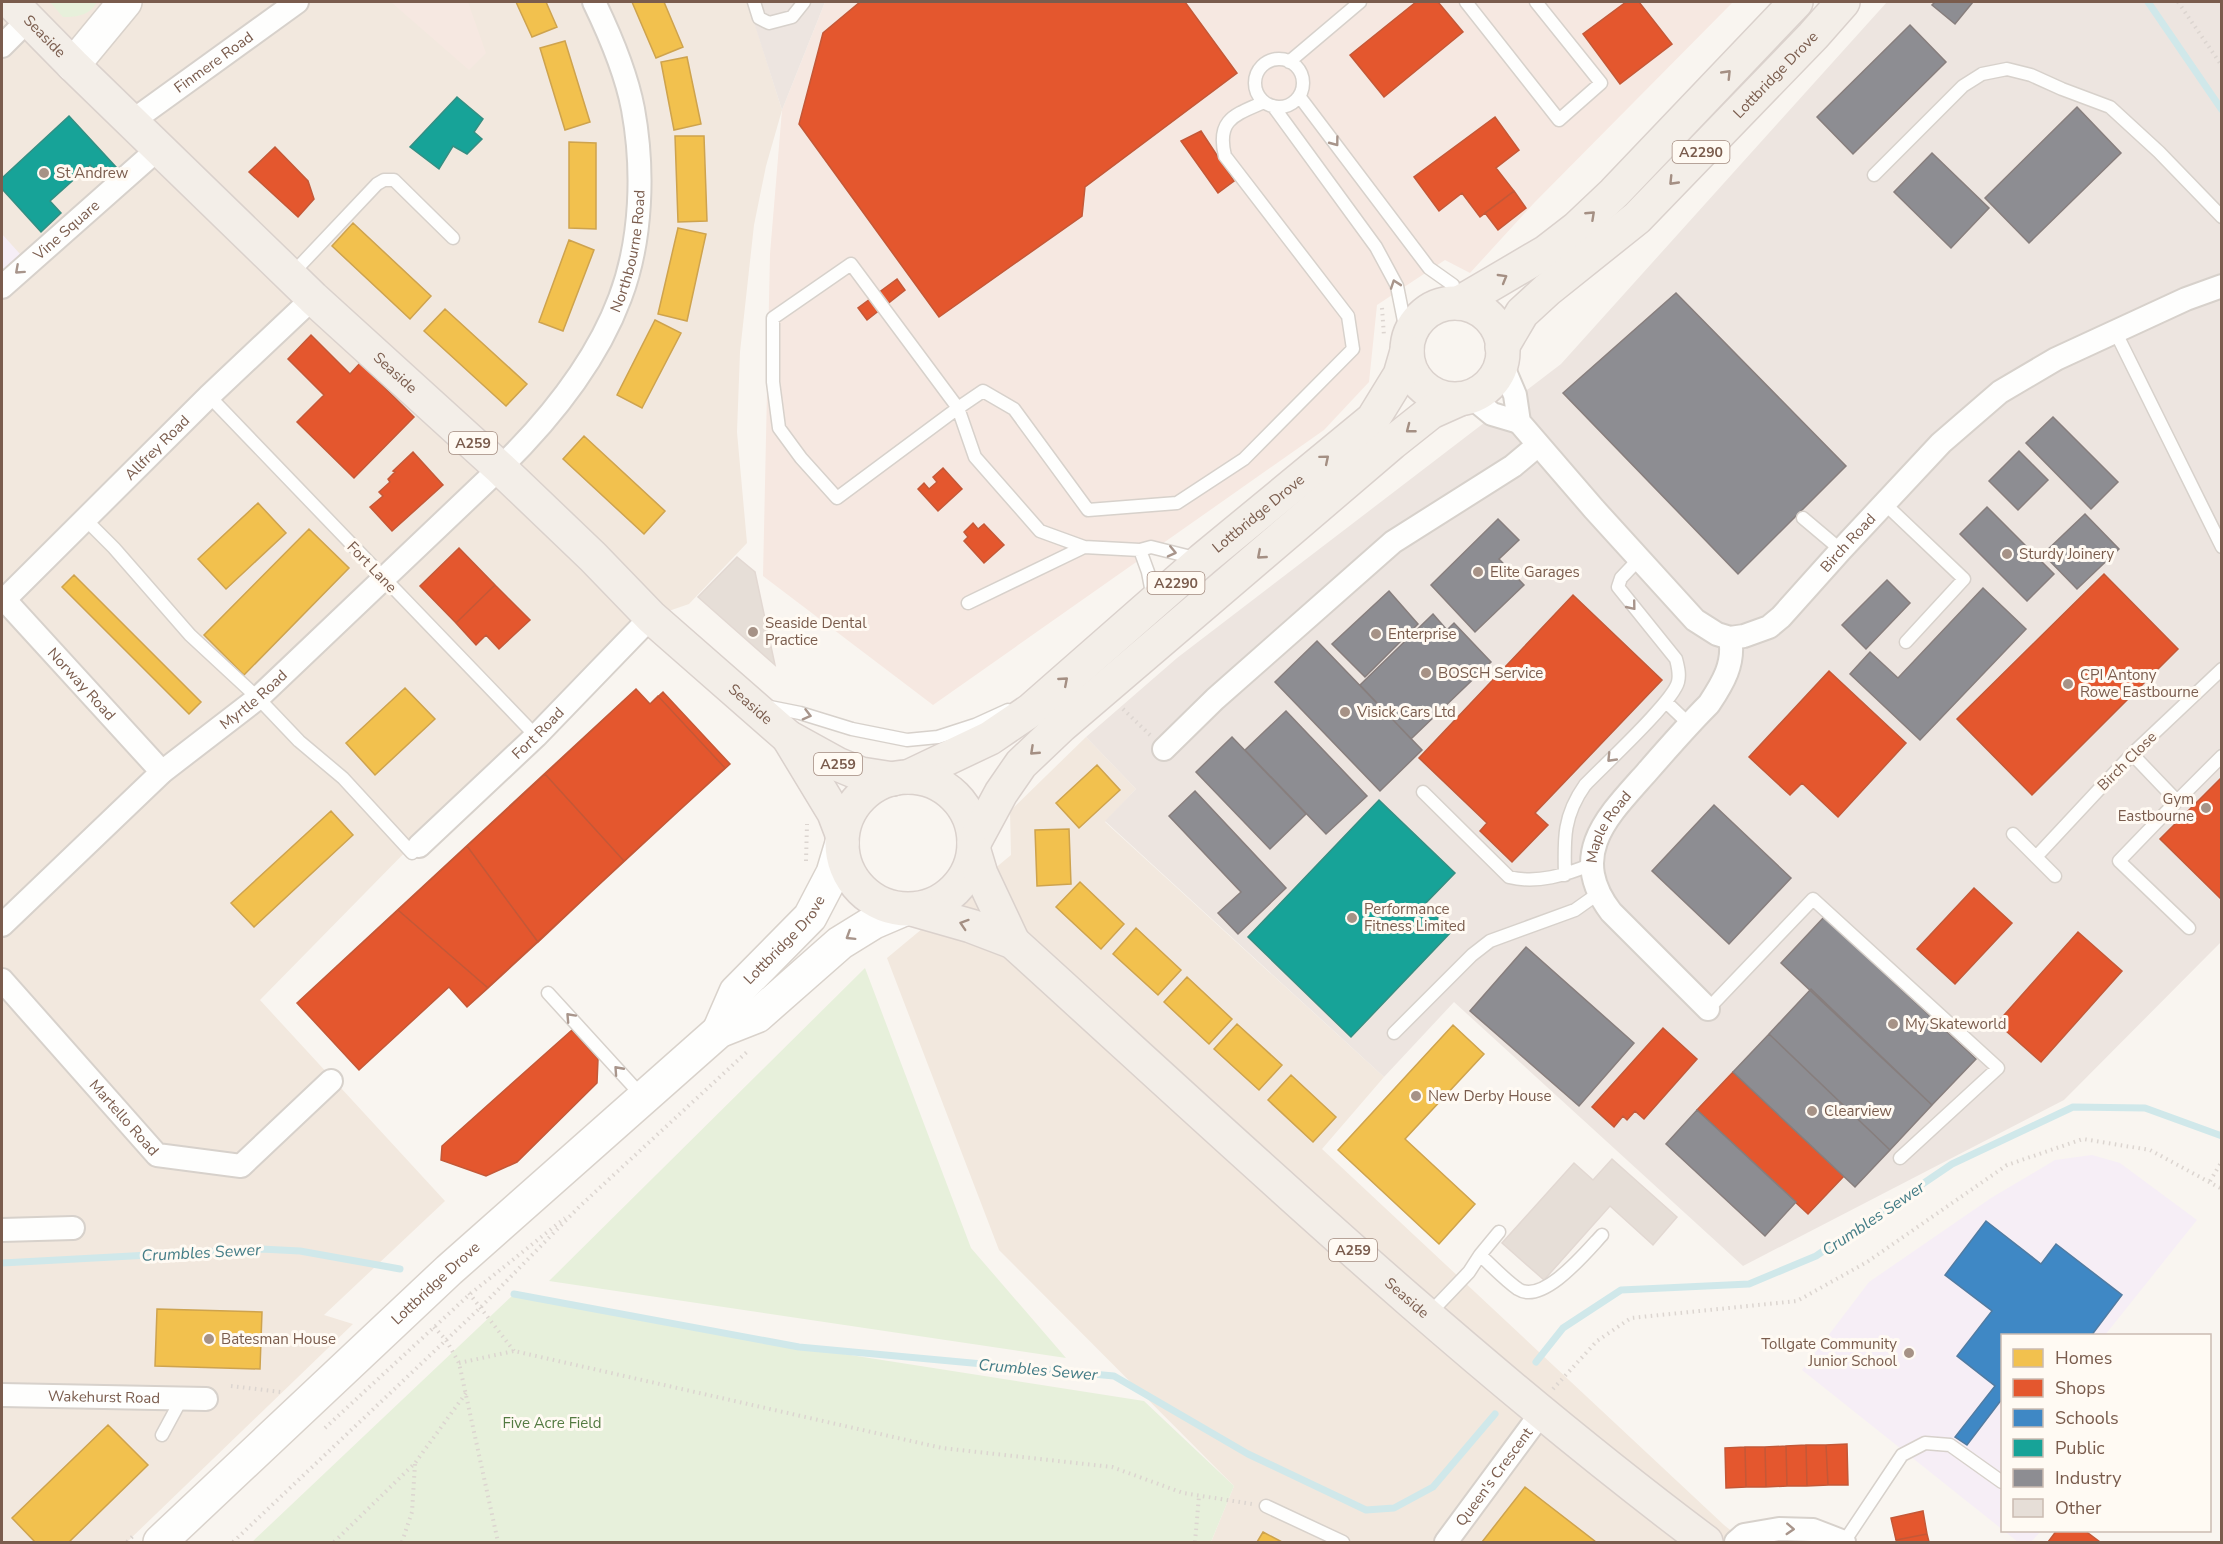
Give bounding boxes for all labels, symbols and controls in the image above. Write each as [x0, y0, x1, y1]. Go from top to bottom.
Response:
street label: Seaside [19, 10, 70, 62]
street label: Finmere Road [170, 27, 257, 98]
street label: Lottbridge Drove [1729, 27, 1822, 123]
one-way arrow [1720, 71, 1731, 81]
one-way arrow [1327, 136, 1338, 147]
road number: A2290 [1672, 141, 1730, 163]
place label: St Andrew [56, 163, 129, 183]
marker: St Andrew [37, 166, 51, 180]
one-way arrow [1669, 175, 1680, 185]
street label: Northbourne Road [605, 189, 649, 315]
street label: Vine Square [28, 195, 104, 265]
one-way arrow [1584, 211, 1595, 222]
one-way arrow [15, 263, 26, 274]
one-way arrow [1497, 274, 1507, 286]
one-way arrow [1390, 279, 1403, 290]
street label: Seaside [369, 348, 421, 398]
street label: Allfrey Road [120, 411, 194, 484]
one-way arrow [1406, 421, 1417, 432]
road number: A259 [449, 432, 497, 454]
one-way arrow [1318, 455, 1329, 466]
street label: Lottbridge Drove [1208, 470, 1309, 557]
street label: Birch Road [1816, 509, 1880, 576]
street label: Fort Lane [343, 537, 401, 597]
place label: Sturdy Joinery [2019, 544, 2114, 564]
one-way arrow [1166, 545, 1176, 558]
marker: Sturdy Joinery [2000, 547, 2014, 561]
one-way arrow [1257, 548, 1268, 559]
place label: Elite Garages [1490, 562, 1580, 582]
marker: Elite Garages [1471, 565, 1485, 579]
road number: A2290 [1148, 572, 1204, 594]
one-way arrow [1624, 599, 1635, 610]
place label: Seaside Dental Practice [765, 613, 867, 650]
place label: Enterprise [1388, 624, 1457, 644]
marker: Seaside Dental Practice [746, 625, 760, 639]
marker: Enterprise [1369, 627, 1383, 641]
street label: Norway Road [43, 643, 120, 725]
place label: BOSCH Service [1438, 663, 1543, 683]
street label: Myrtle Road [215, 665, 292, 734]
place label: CPI Antony Rowe Eastbourne [2080, 665, 2199, 702]
marker: BOSCH Service [1419, 666, 1433, 680]
one-way arrow [1057, 677, 1068, 688]
marker: CPI Antony Rowe Eastbourne [2061, 677, 2075, 691]
street label: Seaside [724, 679, 777, 729]
place label: Visick Cars Ltd [1356, 702, 1456, 722]
street label: Fort Road [508, 703, 569, 764]
marker: Visick Cars Ltd [1338, 705, 1352, 719]
one-way arrow [801, 708, 812, 720]
street label: Birch Close [2093, 727, 2161, 795]
one-way arrow [1031, 744, 1041, 755]
one-way arrow [1607, 751, 1618, 762]
road number: A259 [814, 753, 862, 775]
street label: Maple Road [1582, 786, 1636, 864]
place label: Gym Eastbourne [2118, 789, 2194, 826]
marker: Gym Eastbourne [2199, 801, 2213, 815]
street label: Lottbridge Drove [739, 892, 830, 989]
place label: Performance Fitness Limited [1364, 899, 1466, 936]
marker: Performance Fitness Limited [1345, 911, 1359, 925]
one-way arrow [959, 919, 970, 931]
one-way arrow [846, 929, 856, 941]
one-way arrow [567, 1014, 578, 1025]
place label: My Skateworld [1905, 1014, 2006, 1034]
marker: My Skateworld [1886, 1017, 1900, 1031]
one-way arrow [614, 1066, 625, 1076]
street label: Martello Road [85, 1075, 163, 1160]
place label: New Derby House [1428, 1086, 1552, 1106]
marker: New Derby House [1409, 1089, 1423, 1103]
place label: Clearview [1824, 1101, 1892, 1121]
marker: Clearview [1805, 1104, 1819, 1118]
water label: Crumbles Sewer [1818, 1176, 1930, 1261]
street label: Lottbridge Drove [387, 1237, 484, 1329]
water label: Crumbles Sewer [141, 1239, 262, 1267]
road number: A259 [1329, 1239, 1377, 1261]
street label: Seaside [1380, 1273, 1433, 1323]
place label: Batesman House [221, 1329, 336, 1349]
marker: Batesman House [202, 1332, 216, 1346]
place label: Tollgate Community Junior School [1761, 1334, 1898, 1371]
legend [2001, 1334, 2211, 1532]
marker: Tollgate Community Junior School [1902, 1346, 1916, 1360]
text: Homes [2055, 1346, 2112, 1370]
water label: Crumbles Sewer [978, 1354, 1100, 1386]
text: Shops [2055, 1376, 2105, 1400]
street label: Wakehurst Road [48, 1386, 160, 1408]
text: Schools [2055, 1406, 2119, 1430]
park label: Five Acre Field [503, 1413, 601, 1433]
street label: Queen's Crescent [1451, 1423, 1538, 1530]
text: Public [2055, 1436, 2105, 1460]
text: Industry [2055, 1466, 2122, 1490]
text: Other [2055, 1496, 2102, 1520]
one-way arrow [1785, 1523, 1794, 1536]

